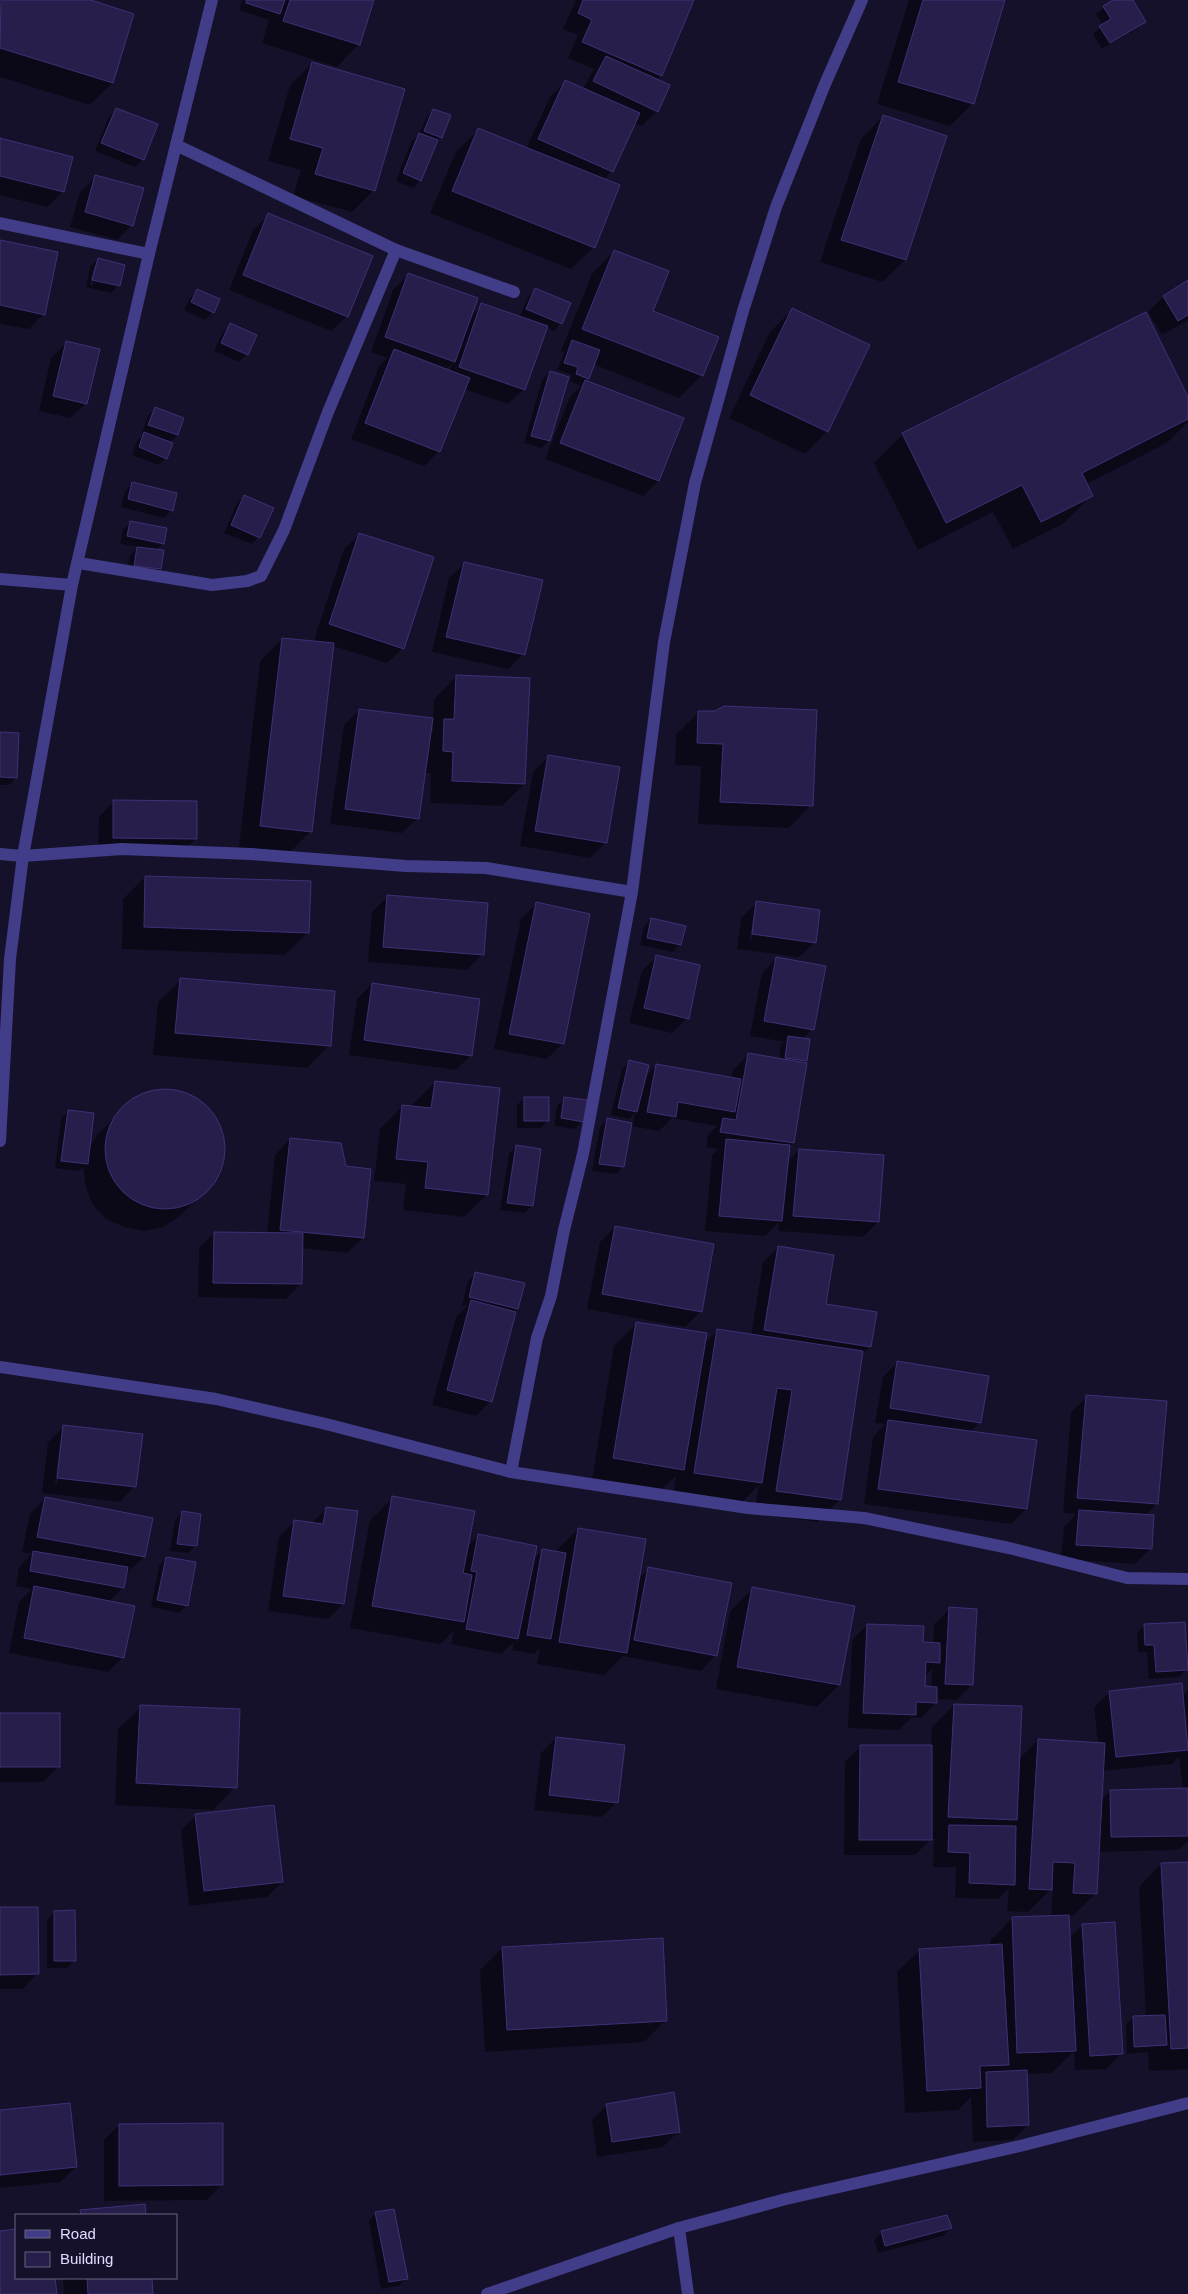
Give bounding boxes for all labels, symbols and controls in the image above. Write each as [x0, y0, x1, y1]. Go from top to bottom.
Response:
legend [15, 2214, 178, 2279]
text: Road [60, 2225, 96, 2242]
text: Building [60, 2250, 113, 2267]

